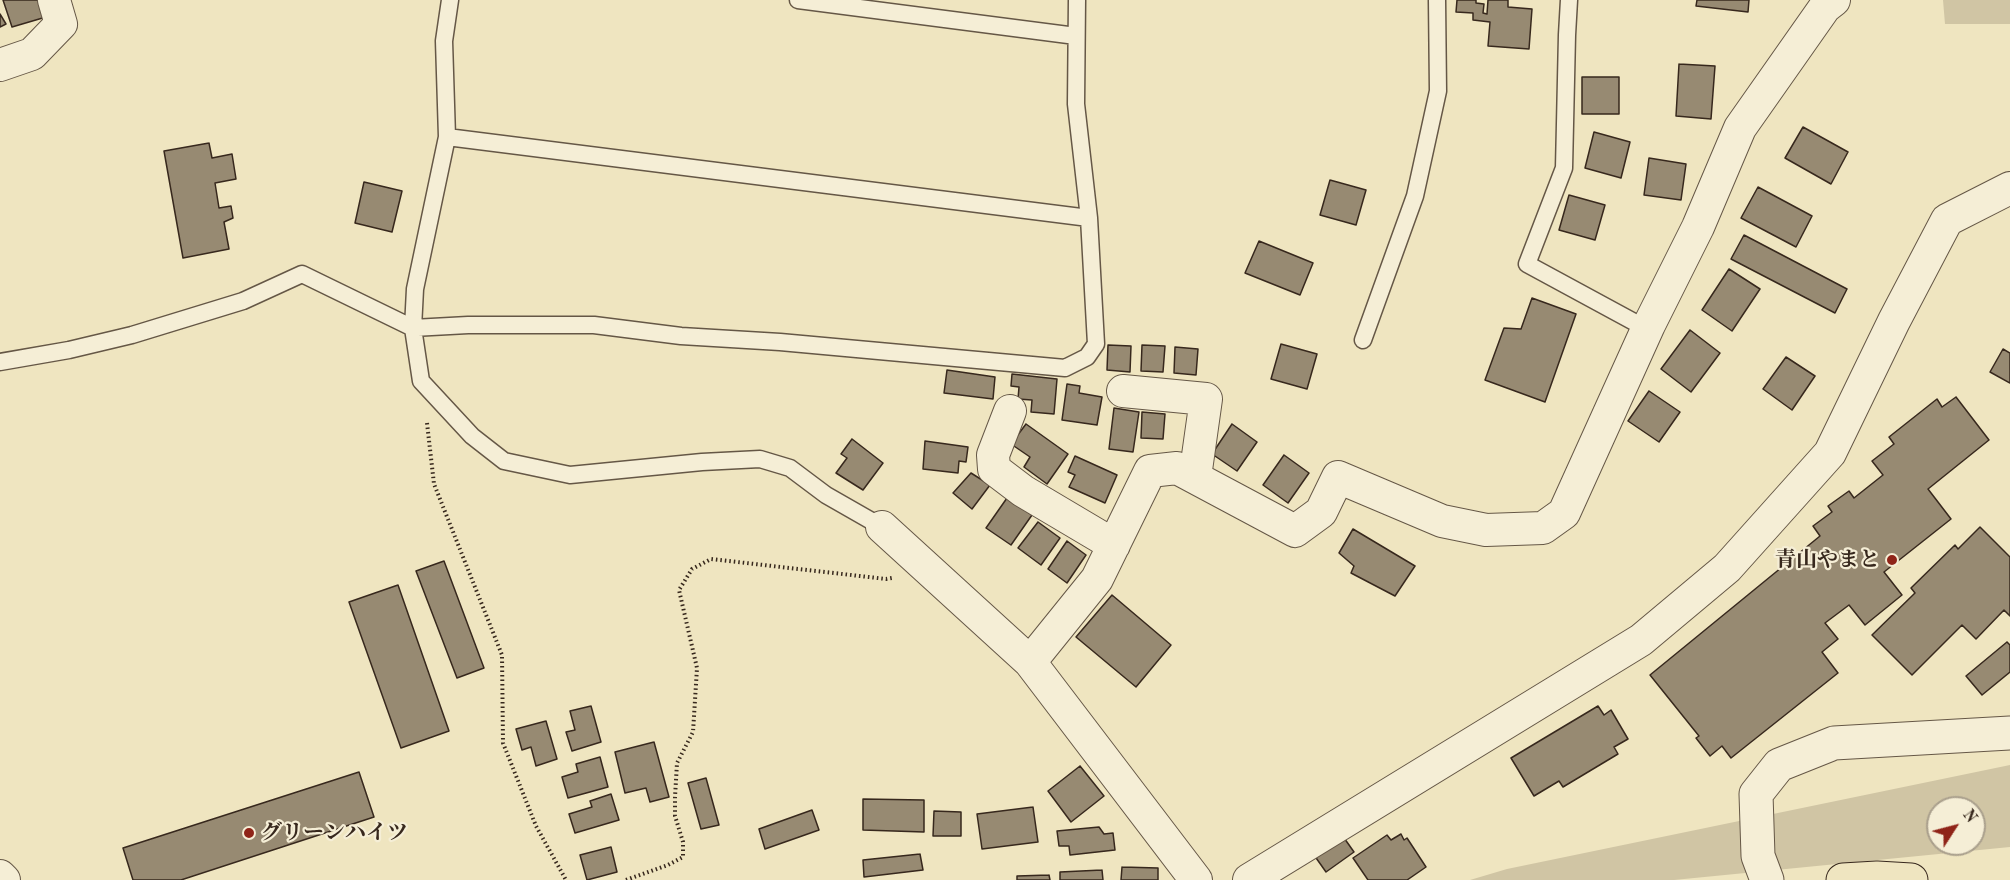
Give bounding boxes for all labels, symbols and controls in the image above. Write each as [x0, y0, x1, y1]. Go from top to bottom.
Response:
place label: 青山やまと [1775, 547, 1880, 573]
marker: 青山やまと [1885, 553, 1899, 567]
north arrow [1926, 796, 1986, 856]
text: N [1959, 807, 1979, 826]
place label: グリーンハイツ [261, 820, 408, 846]
marker: グリーンハイツ [242, 826, 256, 840]

